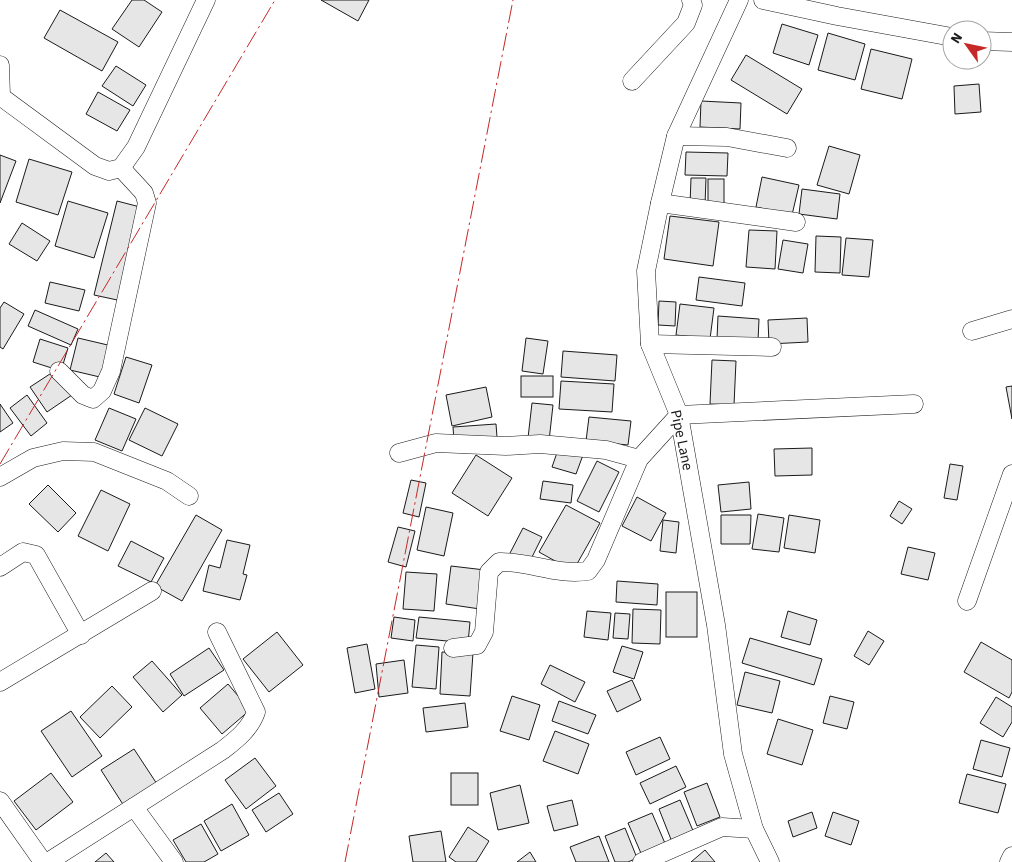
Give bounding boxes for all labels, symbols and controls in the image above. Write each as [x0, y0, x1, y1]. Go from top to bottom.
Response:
north arrow [942, 20, 992, 70]
text: N [946, 29, 968, 48]
street label: Pipe Lane [665, 408, 698, 472]

